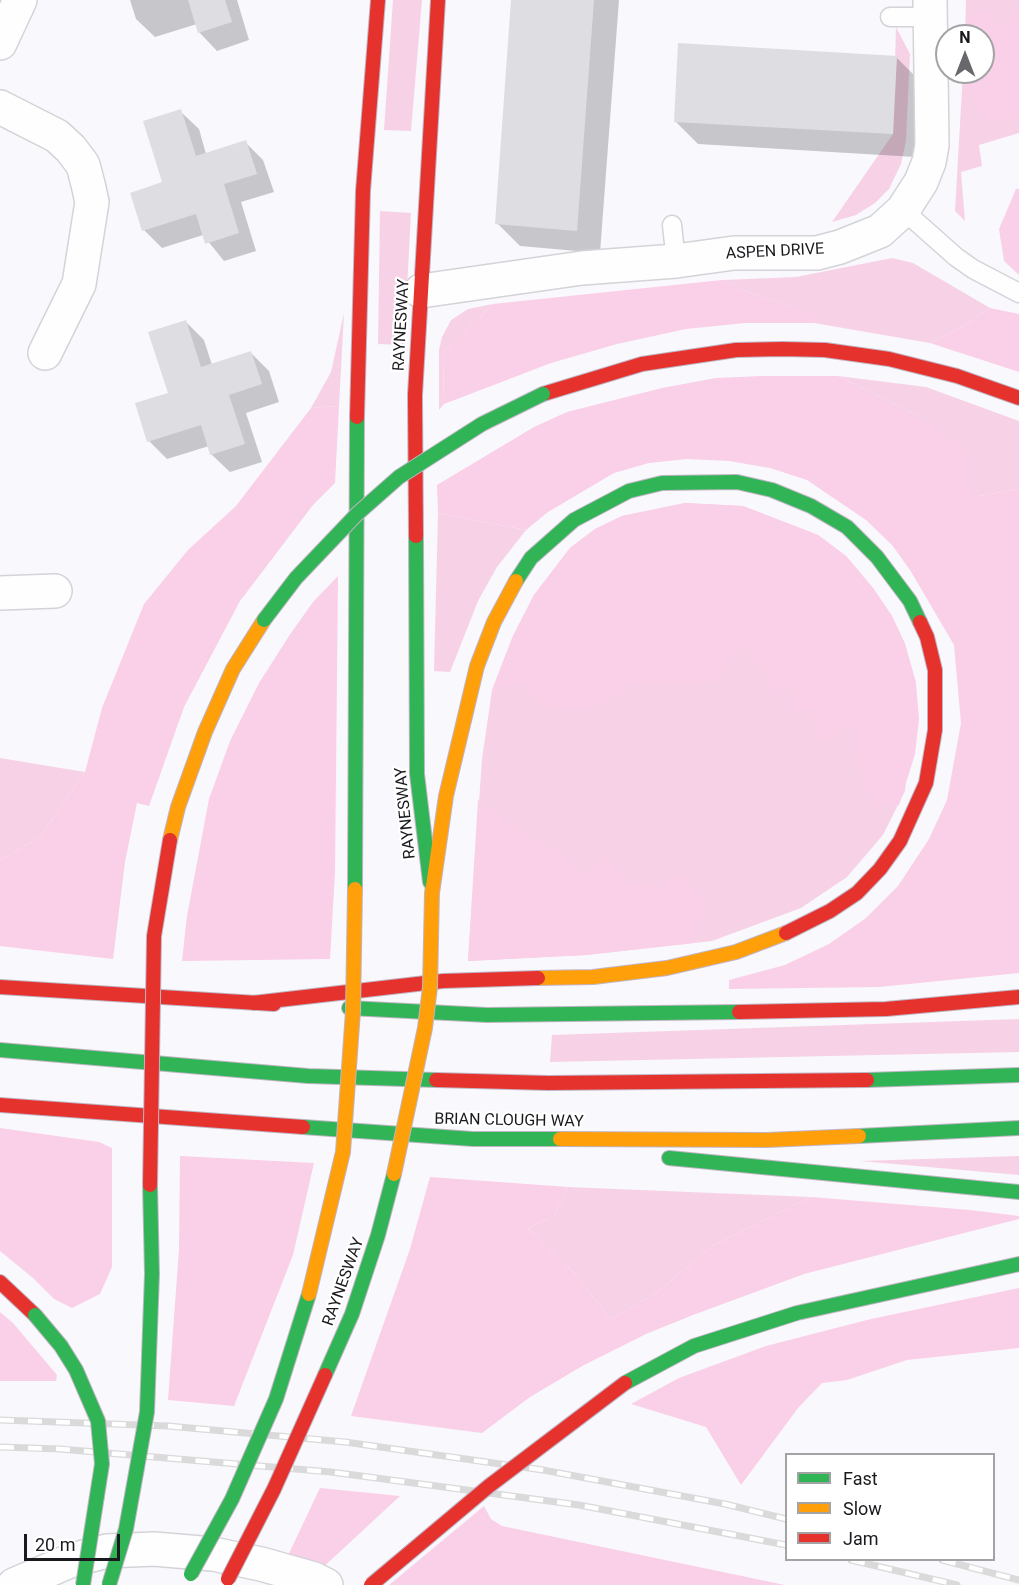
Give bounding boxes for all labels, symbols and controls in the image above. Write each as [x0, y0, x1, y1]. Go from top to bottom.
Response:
north arrow [935, 24, 995, 84]
text: N [959, 28, 971, 47]
street label: ASPEN DRIVE [725, 240, 825, 264]
street label: RAYNESWAY [390, 278, 414, 372]
street label: RAYNESWAY [392, 766, 420, 860]
street label: BRIAN CLOUGH WAY [434, 1110, 584, 1132]
street label: RAYNESWAY [319, 1235, 369, 1329]
legend [785, 1453, 995, 1561]
text: Fast [843, 1468, 878, 1489]
text: Slow [843, 1498, 882, 1519]
scale bar [27, 1522, 123, 1560]
text: Jam [843, 1528, 879, 1549]
text: 20 m [35, 1534, 75, 1555]

